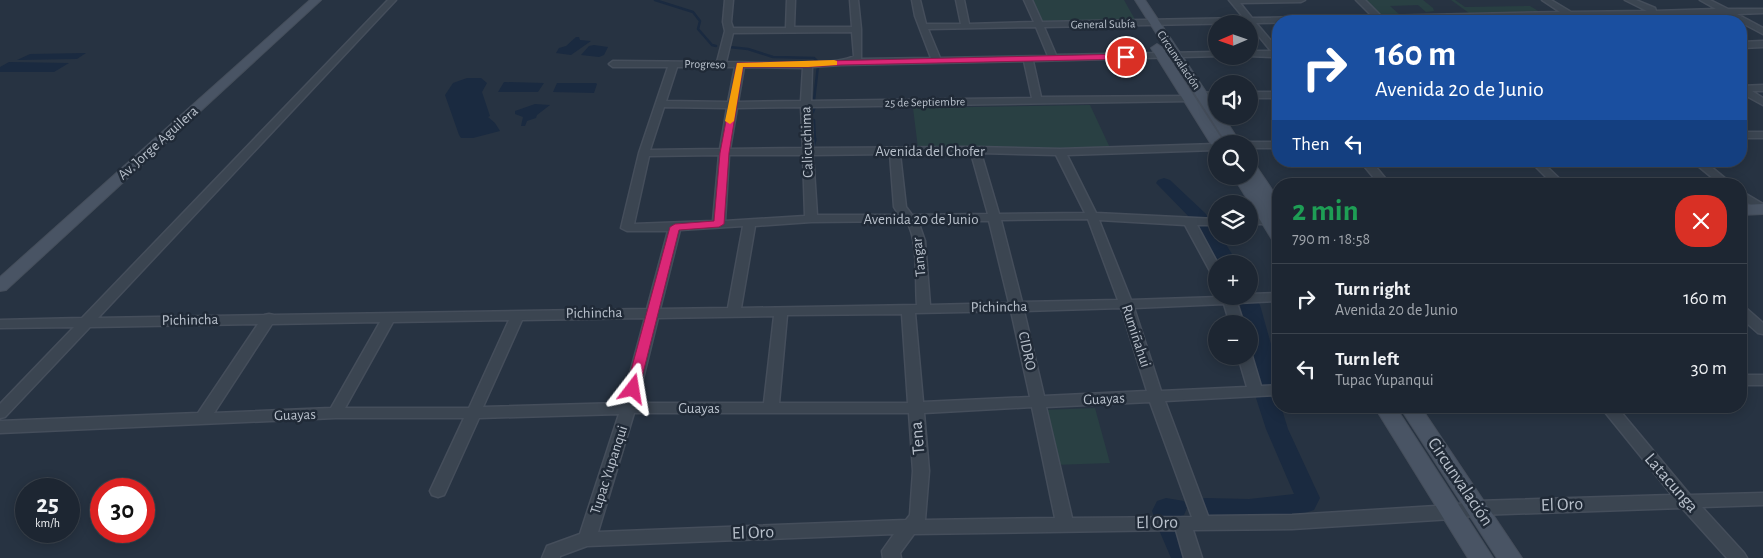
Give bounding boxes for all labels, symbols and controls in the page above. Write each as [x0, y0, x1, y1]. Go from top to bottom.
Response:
north arrow [1208, 15, 1258, 65]
map controls [1208, 15, 1258, 365]
street label: General Subía [1070, 17, 1136, 31]
street label: Circunvalación [1155, 28, 1203, 92]
icon: right [1292, 35, 1357, 100]
pin [1105, 36, 1147, 78]
text: 160 m [1375, 37, 1456, 72]
icon: arrive [1112, 43, 1140, 71]
street label: Progreso [684, 58, 726, 70]
button: sound [1208, 75, 1258, 125]
text: Avenida 20 de Junio [1375, 78, 1544, 100]
street label: 25 de Septiembre [885, 95, 965, 109]
street label: Av. Jorge Aguilera [115, 103, 201, 183]
street label: Calicuchima [798, 106, 816, 178]
icon: left [1340, 130, 1368, 158]
button: search [1208, 135, 1258, 185]
text: Then [1292, 135, 1330, 154]
street label: Avenida del Chofer [875, 144, 985, 159]
button: layers [1208, 195, 1258, 245]
button: close [1675, 195, 1727, 247]
text: 2 min [1292, 196, 1359, 226]
street label: Avenida 20 de Junio [863, 212, 979, 227]
text: 790 m · 18:58 [1292, 231, 1370, 247]
street label: Tangar [909, 236, 929, 277]
button: + [1208, 255, 1258, 305]
text: Turn right [1335, 280, 1410, 299]
icon: right [1292, 285, 1320, 313]
text: 160 m [1683, 289, 1727, 308]
street label: Pichincha [970, 299, 1028, 315]
text: Avenida 20 de Junio [1335, 302, 1458, 318]
street label: Rumiñahui [1119, 303, 1153, 369]
street label: Pichincha [565, 305, 623, 321]
street label: Pichincha [161, 312, 219, 328]
button: − [1208, 315, 1258, 365]
street label: CIDRO [1016, 330, 1038, 372]
text: Turn left [1335, 350, 1399, 369]
icon: left [1292, 355, 1320, 383]
text: 30 m [1691, 359, 1727, 378]
position arrow [606, 362, 658, 414]
text: Tupac Yupanqui [1335, 372, 1434, 388]
street label: Guayas [1083, 390, 1125, 408]
street label: Guayas [678, 401, 720, 416]
street label: Guayas [274, 407, 316, 423]
street label: Tena [908, 421, 928, 455]
street label: Tupac Yupanqui [588, 424, 630, 516]
street label: Circunvalación [1424, 435, 1496, 529]
street label: Latacunga [1641, 450, 1701, 516]
speed limit sign: 30 [90, 478, 155, 543]
text: 25 [36, 492, 59, 517]
street label: El Oro [1541, 495, 1584, 515]
street label: El Oro [1136, 514, 1178, 532]
text: km/h [35, 517, 60, 529]
street label: El Oro [732, 523, 775, 543]

